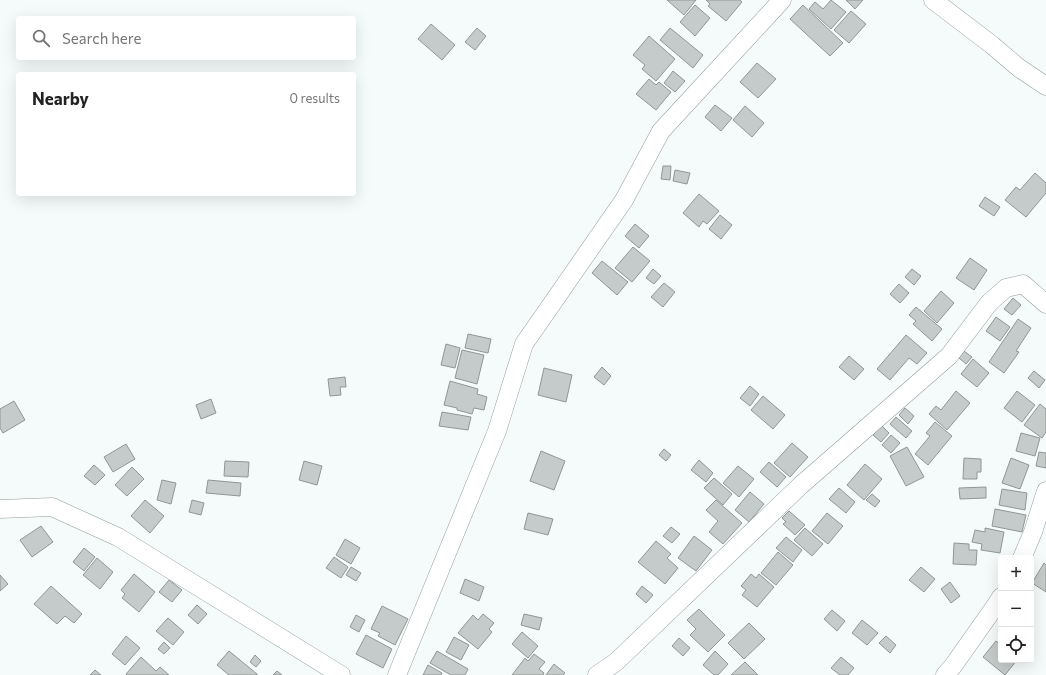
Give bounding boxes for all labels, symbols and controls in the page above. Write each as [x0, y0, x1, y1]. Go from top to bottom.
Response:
search box [16, 16, 356, 60]
icon: search [30, 27, 52, 49]
text: Search here [62, 29, 141, 47]
text: Nearby [32, 88, 89, 109]
text: 0 results [289, 90, 340, 106]
map controls [998, 555, 1034, 663]
button: + [998, 555, 1034, 591]
button: − [998, 591, 1034, 627]
button: locate [998, 627, 1034, 663]

